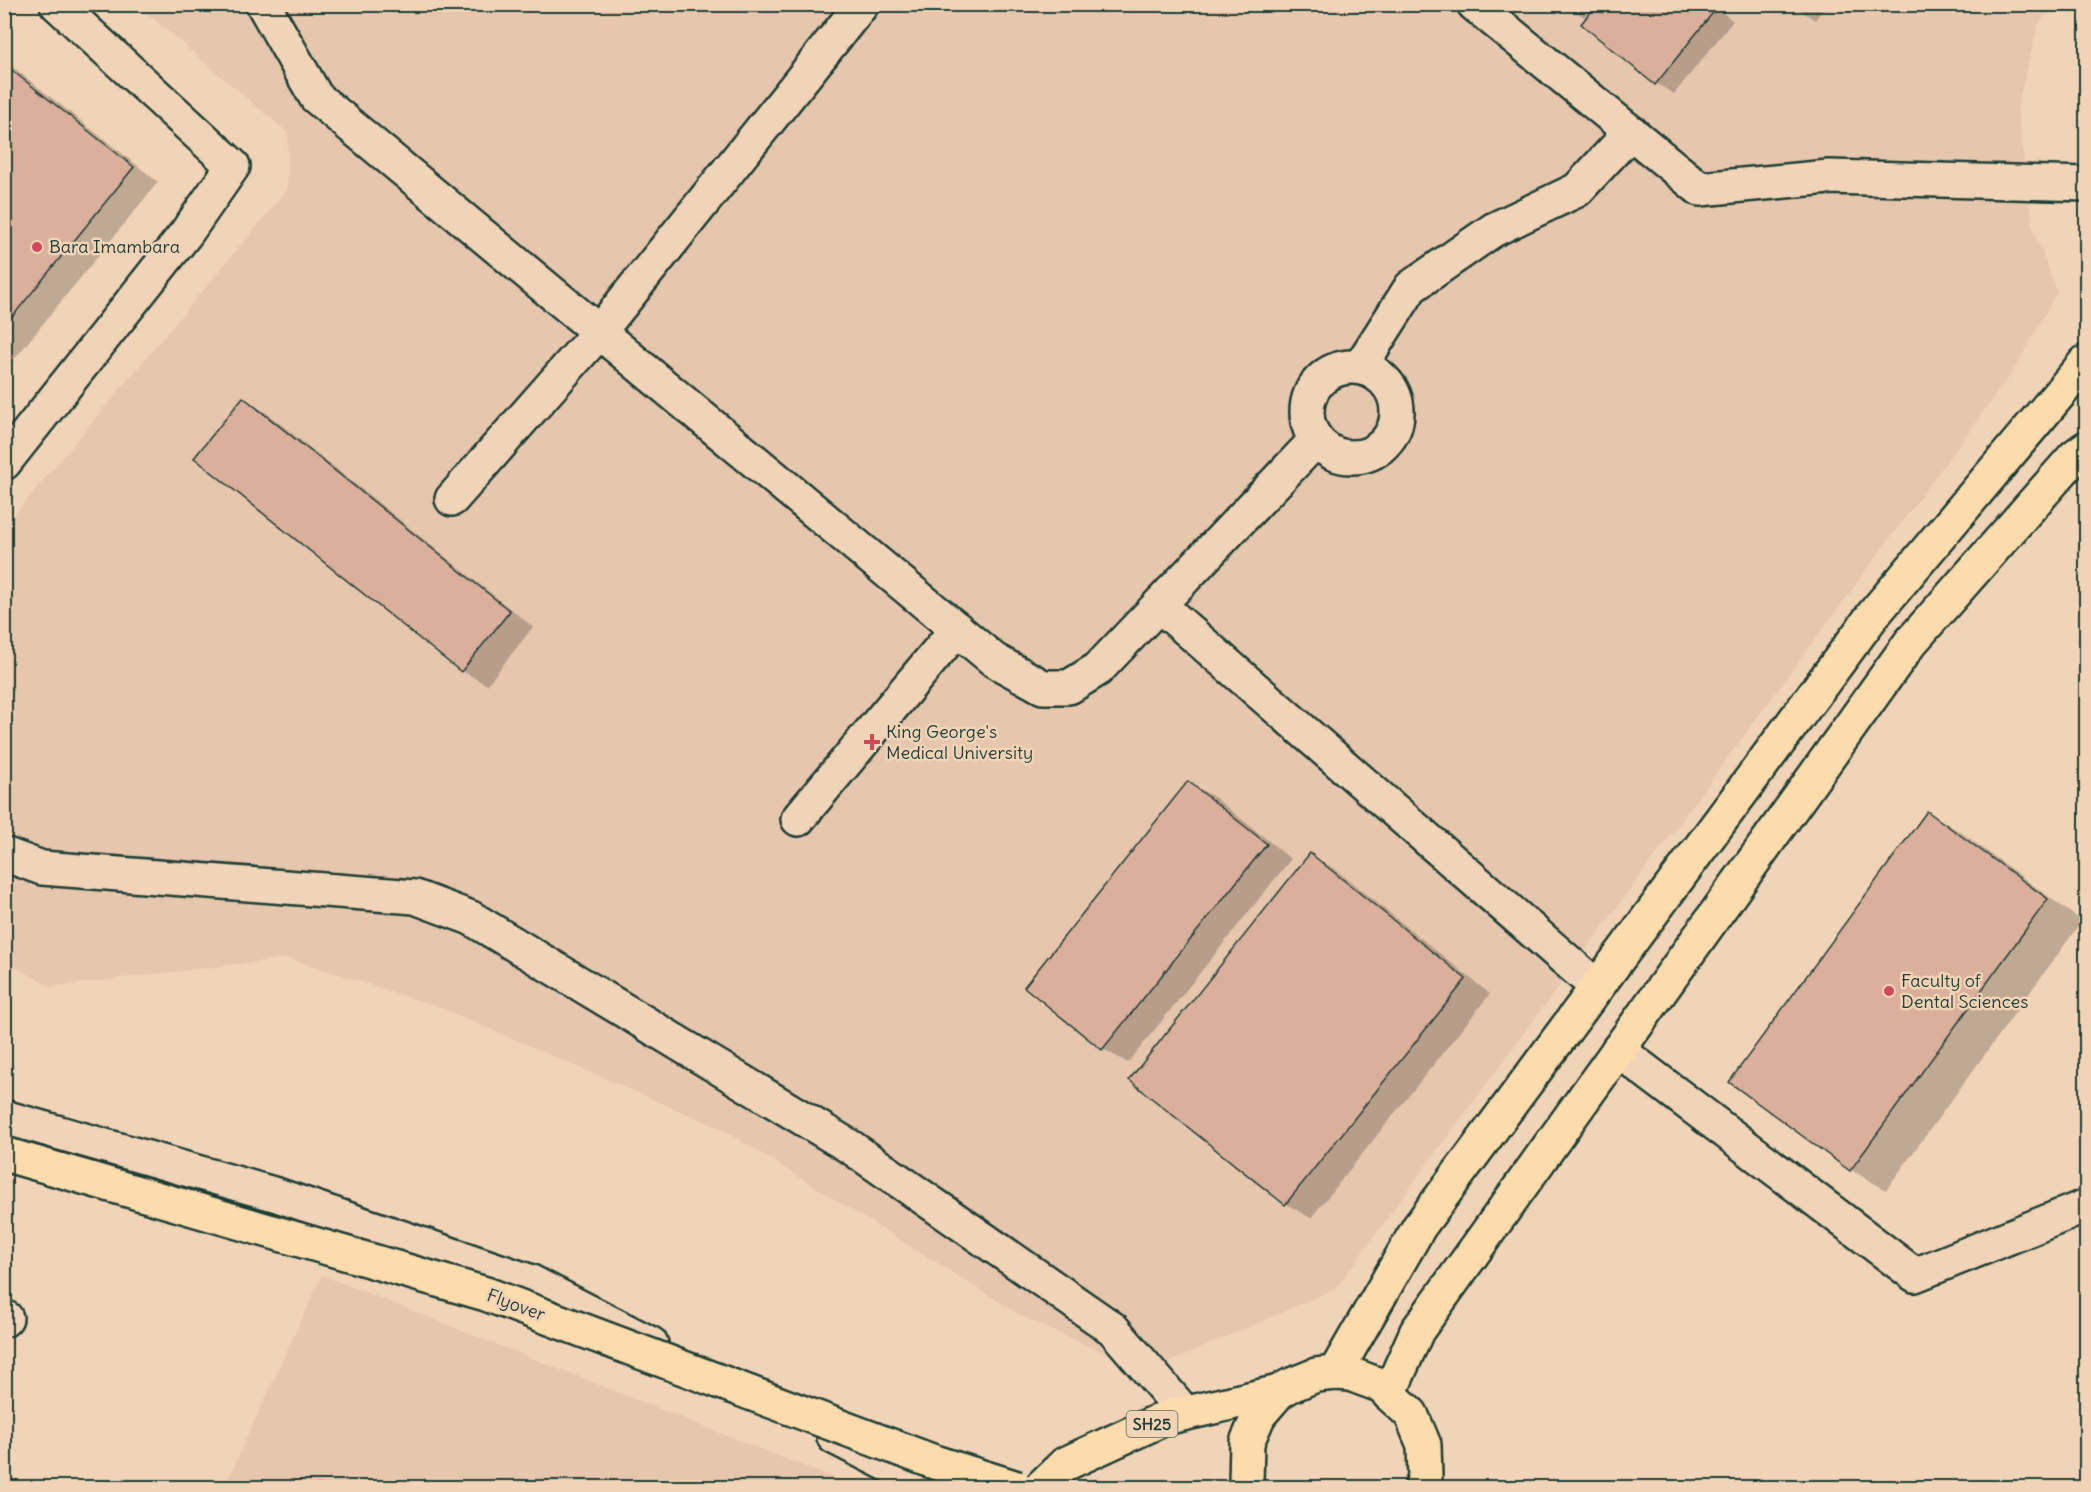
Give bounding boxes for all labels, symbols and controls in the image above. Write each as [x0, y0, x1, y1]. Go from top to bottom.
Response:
place label: Bara Imambara [49, 235, 180, 258]
marker: Bara Imambara [30, 240, 44, 254]
place label: King George's Medical University [886, 720, 1033, 764]
marker: King George's Medical University [863, 733, 881, 751]
place label: Faculty of Dental Sciences [1901, 969, 2028, 1013]
marker: Faculty of Dental Sciences [1882, 984, 1896, 998]
street label: Flyover [484, 1283, 549, 1326]
road number: SH25 [1126, 1411, 1178, 1437]

